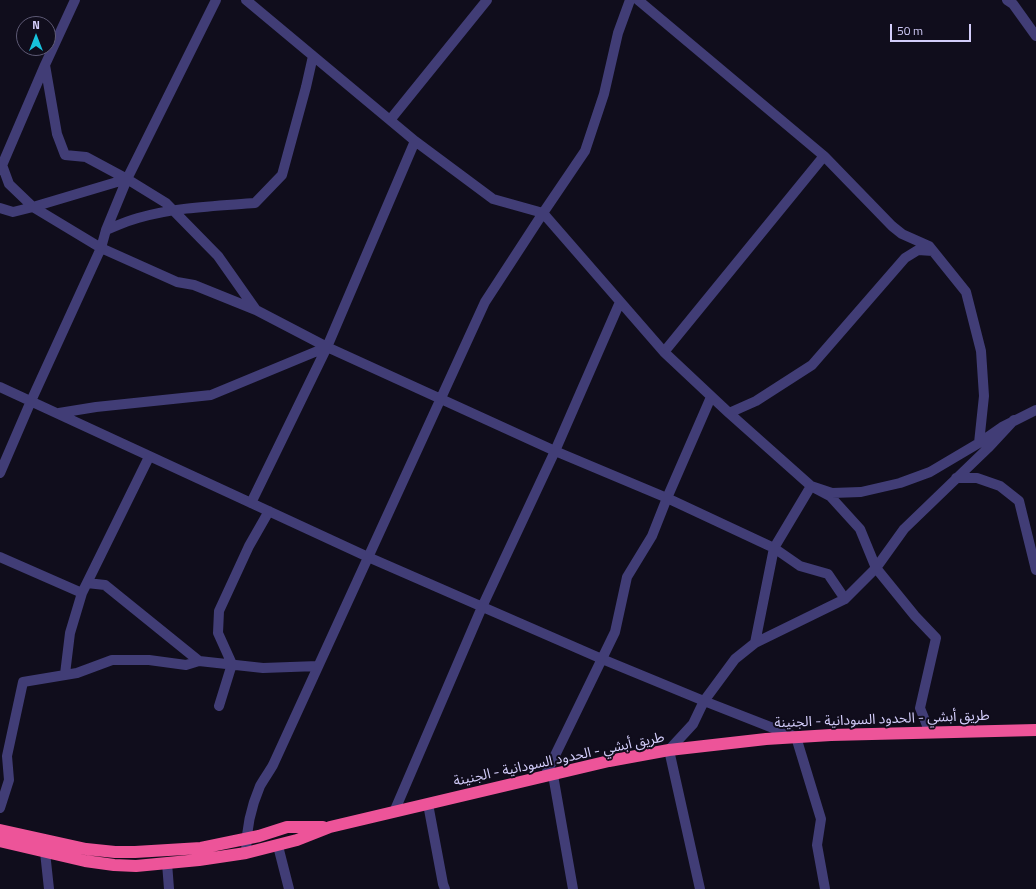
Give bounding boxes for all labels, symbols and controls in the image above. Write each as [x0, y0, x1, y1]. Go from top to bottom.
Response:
north arrow [16, 16, 56, 56]
scale bar [892, 16, 973, 42]
text: N [32, 17, 40, 33]
text: 50 m [897, 21, 923, 40]
street label: طريق أبشي - الحدود السودانية - الجنينة [774, 708, 990, 732]
street label: طريق أبشي - الحدود السودانية - الجنينة [452, 729, 666, 791]

